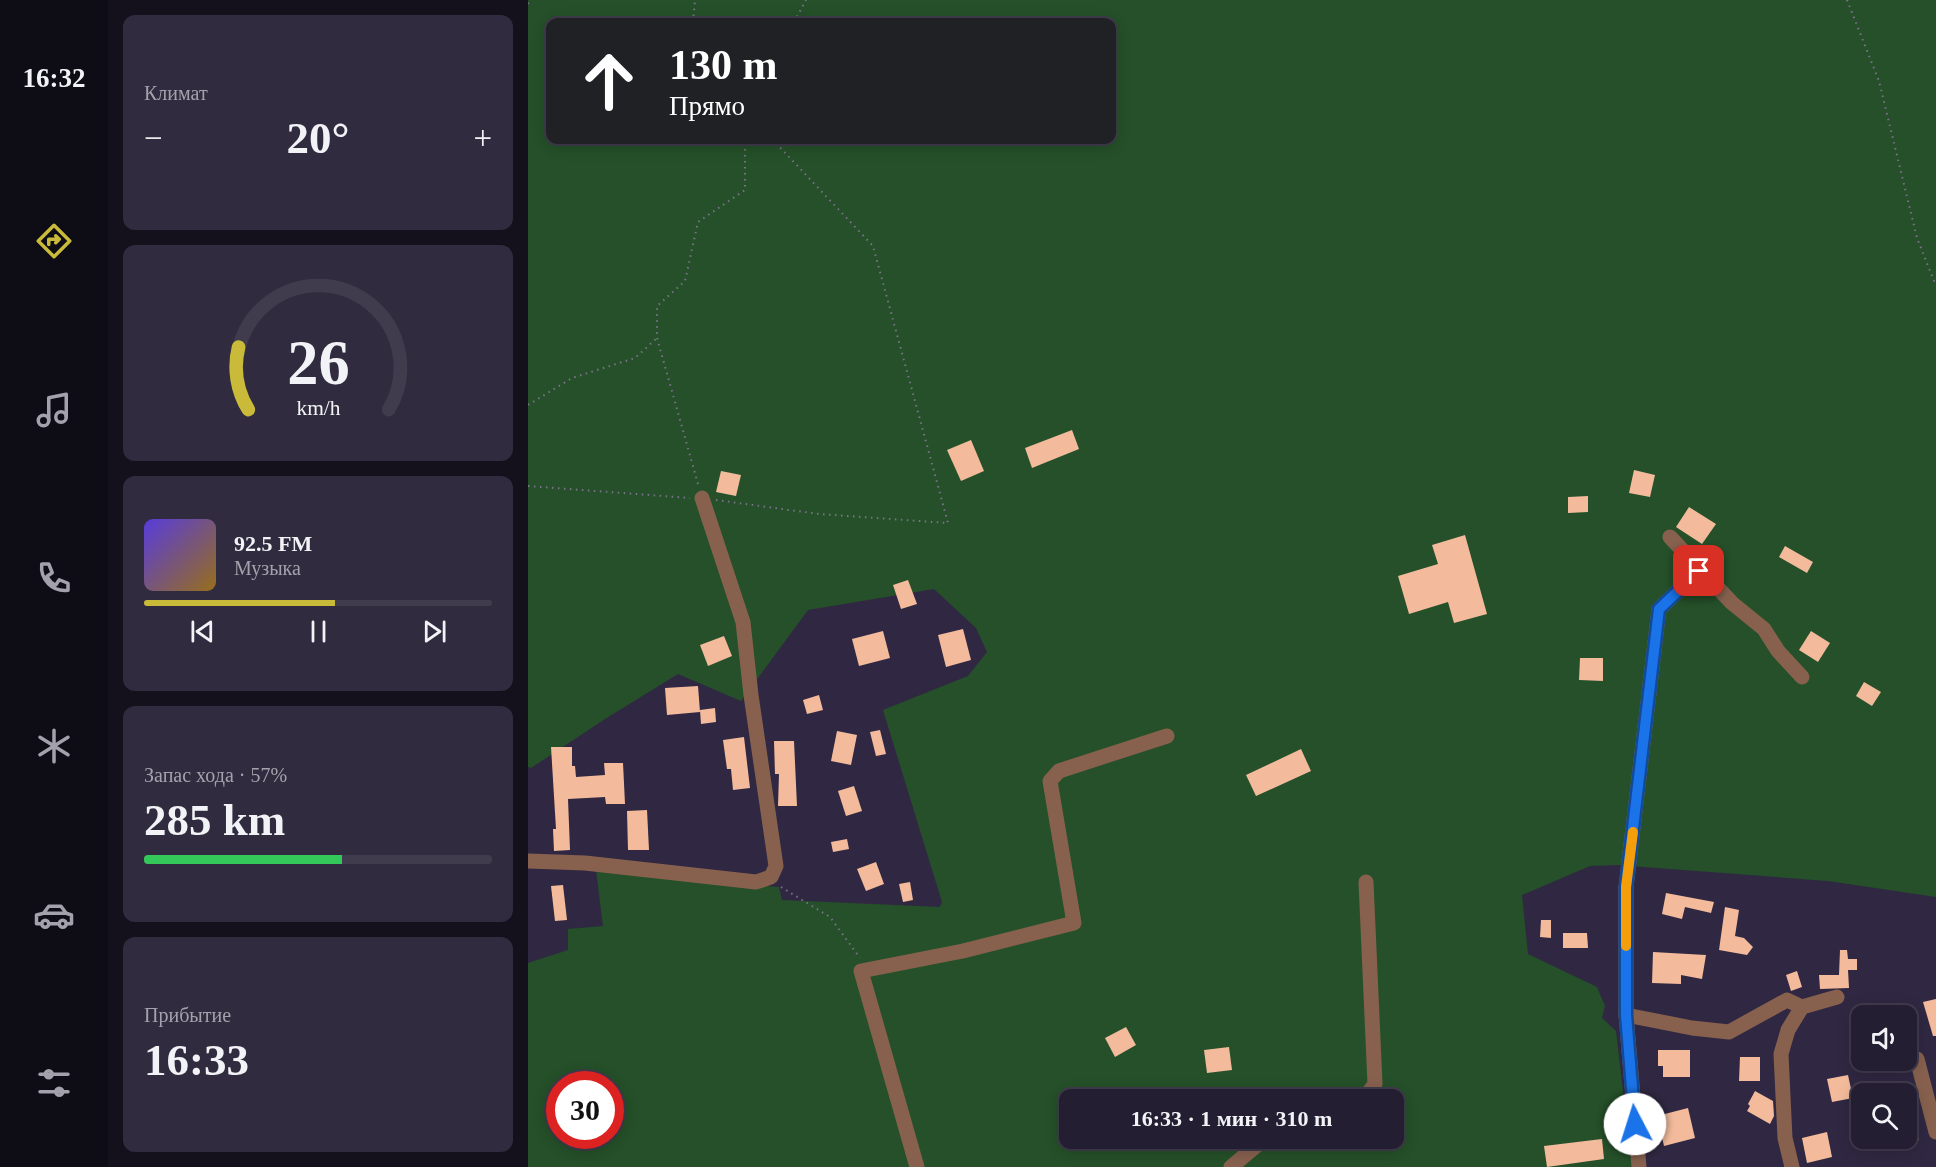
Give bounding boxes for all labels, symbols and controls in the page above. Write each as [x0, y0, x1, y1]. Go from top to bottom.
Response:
icon: ahead [570, 42, 648, 120]
text: 130 m [669, 42, 778, 88]
text: 16:32 [23, 63, 86, 93]
text: Климат [144, 82, 208, 104]
text: Прямо [669, 91, 745, 121]
text: 20° [287, 113, 350, 163]
text: − [144, 120, 163, 156]
text: + [473, 120, 492, 156]
icon: directions [33, 220, 75, 262]
text: 26 [287, 328, 349, 397]
icon: music [33, 389, 75, 431]
text: km/h [296, 397, 340, 421]
text: 92.5 FM [234, 531, 312, 556]
pin [1673, 545, 1724, 596]
icon: arrive [1682, 554, 1715, 587]
icon: phone [33, 557, 75, 599]
text: Музыка [234, 557, 301, 579]
icon: previous [186, 615, 219, 648]
icon: pause [302, 615, 335, 648]
icon: next [418, 615, 451, 648]
icon: climate [33, 725, 75, 767]
text: Запас хода · 57% [144, 764, 287, 786]
text: 285 km [144, 795, 285, 845]
icon: car [33, 894, 75, 936]
text: Прибытие [144, 1004, 231, 1026]
map controls [1851, 1005, 1917, 1149]
button: sound [1851, 1005, 1917, 1071]
text: 16:33 [144, 1035, 249, 1085]
icon: filters [33, 1062, 75, 1104]
speed limit sign: 30 [546, 1071, 624, 1149]
button: search [1851, 1083, 1917, 1149]
position arrow [1603, 1092, 1667, 1156]
text: 16:33 · 1 мин · 310 m [1131, 1106, 1332, 1131]

